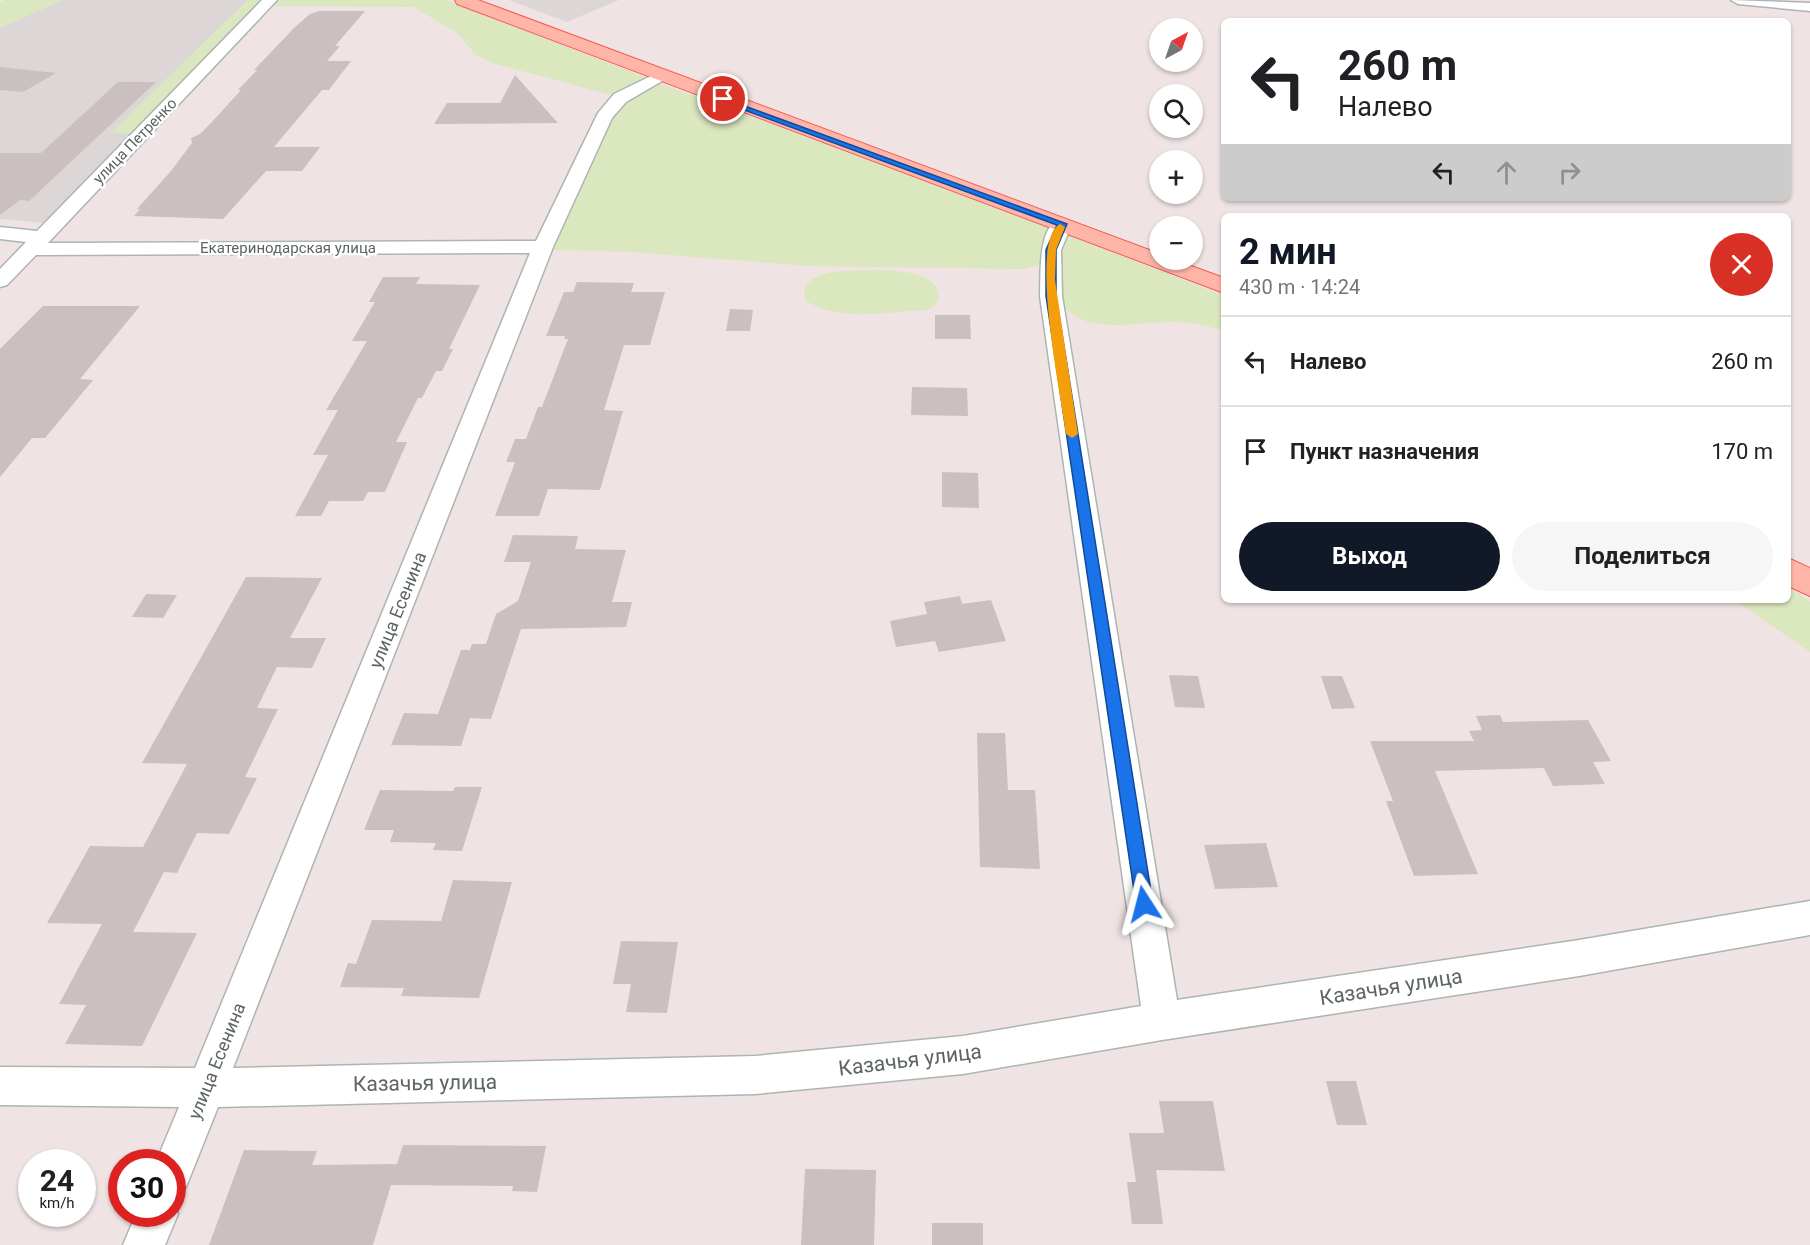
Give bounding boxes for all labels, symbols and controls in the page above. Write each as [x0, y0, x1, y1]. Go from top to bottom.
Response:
north arrow [1149, 18, 1203, 72]
map controls [1149, 18, 1203, 270]
text: 260 m [1338, 41, 1457, 90]
icon: left [1239, 42, 1317, 120]
pin [697, 73, 748, 124]
icon: arrive [706, 82, 739, 115]
button: search [1149, 84, 1203, 138]
text: Налево [1338, 91, 1433, 123]
street label: улица Петренко [90, 94, 180, 188]
button: + [1149, 150, 1203, 204]
icon: left [1427, 156, 1460, 189]
icon: ahead [1490, 156, 1523, 189]
icon: right [1553, 156, 1586, 189]
button: − [1149, 216, 1203, 270]
text: 2 мин [1239, 231, 1337, 273]
button: close [1710, 233, 1773, 296]
street label: Екатеринодарская улица [200, 239, 376, 257]
text: 430 m · 14:24 [1239, 275, 1360, 299]
icon: left [1239, 345, 1272, 378]
text: Налево [1290, 349, 1367, 374]
text: 260 m [1711, 349, 1773, 374]
icon: arrive [1239, 435, 1272, 468]
text: Пункт назначения [1290, 439, 1479, 464]
text: 170 m [1711, 439, 1773, 464]
button: Выход [1239, 522, 1500, 591]
button: Поделиться [1512, 522, 1773, 591]
street label: улица Есенина [365, 548, 430, 671]
position arrow [1112, 872, 1176, 936]
street label: Казачья улица [1318, 964, 1464, 1010]
street label: улица Есенина [184, 999, 249, 1122]
street label: Казачья улица [837, 1039, 983, 1081]
street label: Казачья улица [353, 1070, 497, 1096]
speed limit sign: 30 [108, 1149, 186, 1227]
text: 24 [40, 1163, 74, 1198]
text: km/h [39, 1194, 75, 1212]

